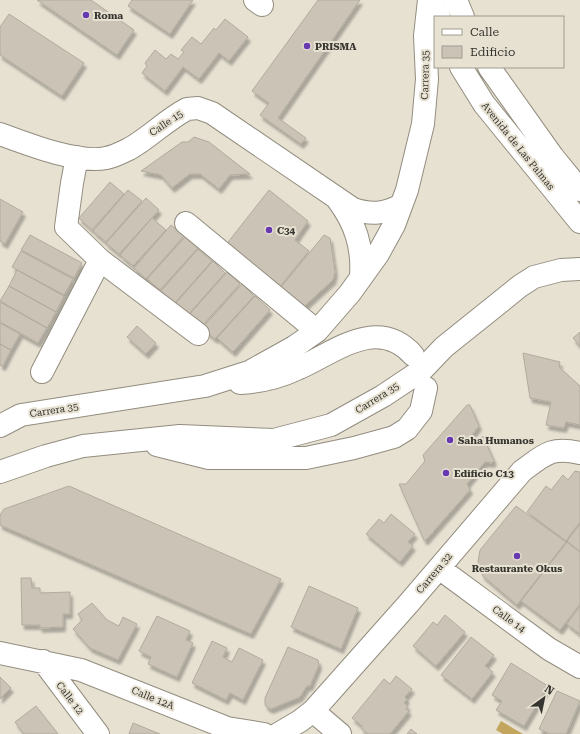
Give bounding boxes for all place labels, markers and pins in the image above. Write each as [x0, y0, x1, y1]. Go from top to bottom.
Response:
marker: Roma [81, 10, 91, 20]
place label: Roma [94, 10, 123, 21]
marker: PRISMA [302, 41, 312, 51]
place label: PRISMA [315, 41, 357, 52]
marker: C34 [264, 225, 274, 235]
place label: C34 [277, 225, 296, 236]
marker: Saha Humanos [445, 435, 455, 445]
place label: Saha Humanos [458, 435, 534, 446]
marker: Edificio C13 [441, 468, 451, 478]
place label: Edificio C13 [454, 468, 514, 479]
marker: Restaurante Okus [512, 551, 522, 561]
place label: Restaurante Okus [472, 563, 562, 574]

